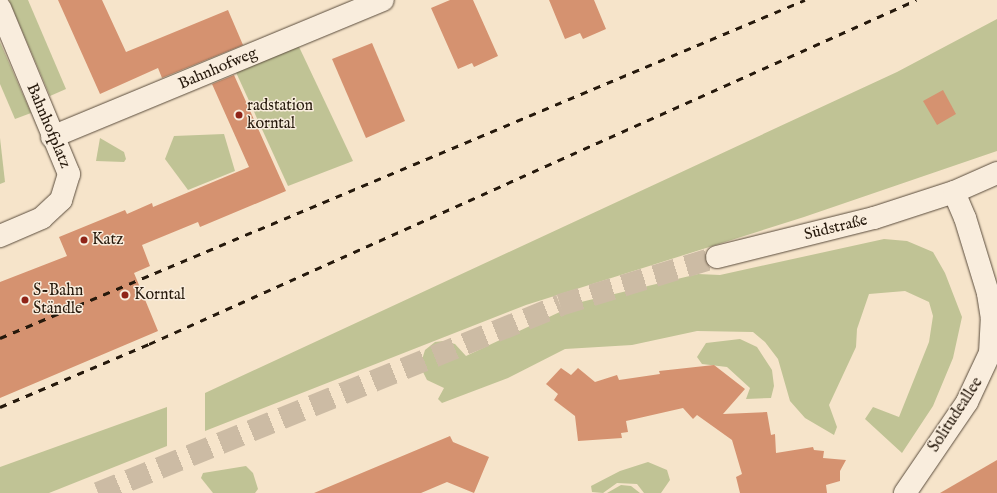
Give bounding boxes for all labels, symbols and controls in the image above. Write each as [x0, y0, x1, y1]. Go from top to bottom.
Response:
street label: Bahnhofweg [176, 44, 260, 94]
street label: Bahnhofplatz [22, 81, 74, 171]
place label: radstation korntal [247, 96, 313, 134]
marker: radstation korntal [234, 110, 244, 120]
street label: Südstraße [802, 211, 870, 245]
place label: Katz [92, 230, 123, 250]
marker: Katz [79, 235, 89, 245]
place label: S-Bahn Ständle [33, 281, 83, 319]
place label: Korntal [134, 285, 185, 305]
marker: Korntal [119, 289, 131, 301]
marker: S-Bahn Ständle [20, 295, 30, 305]
street label: Solitudeallee [925, 374, 987, 456]

